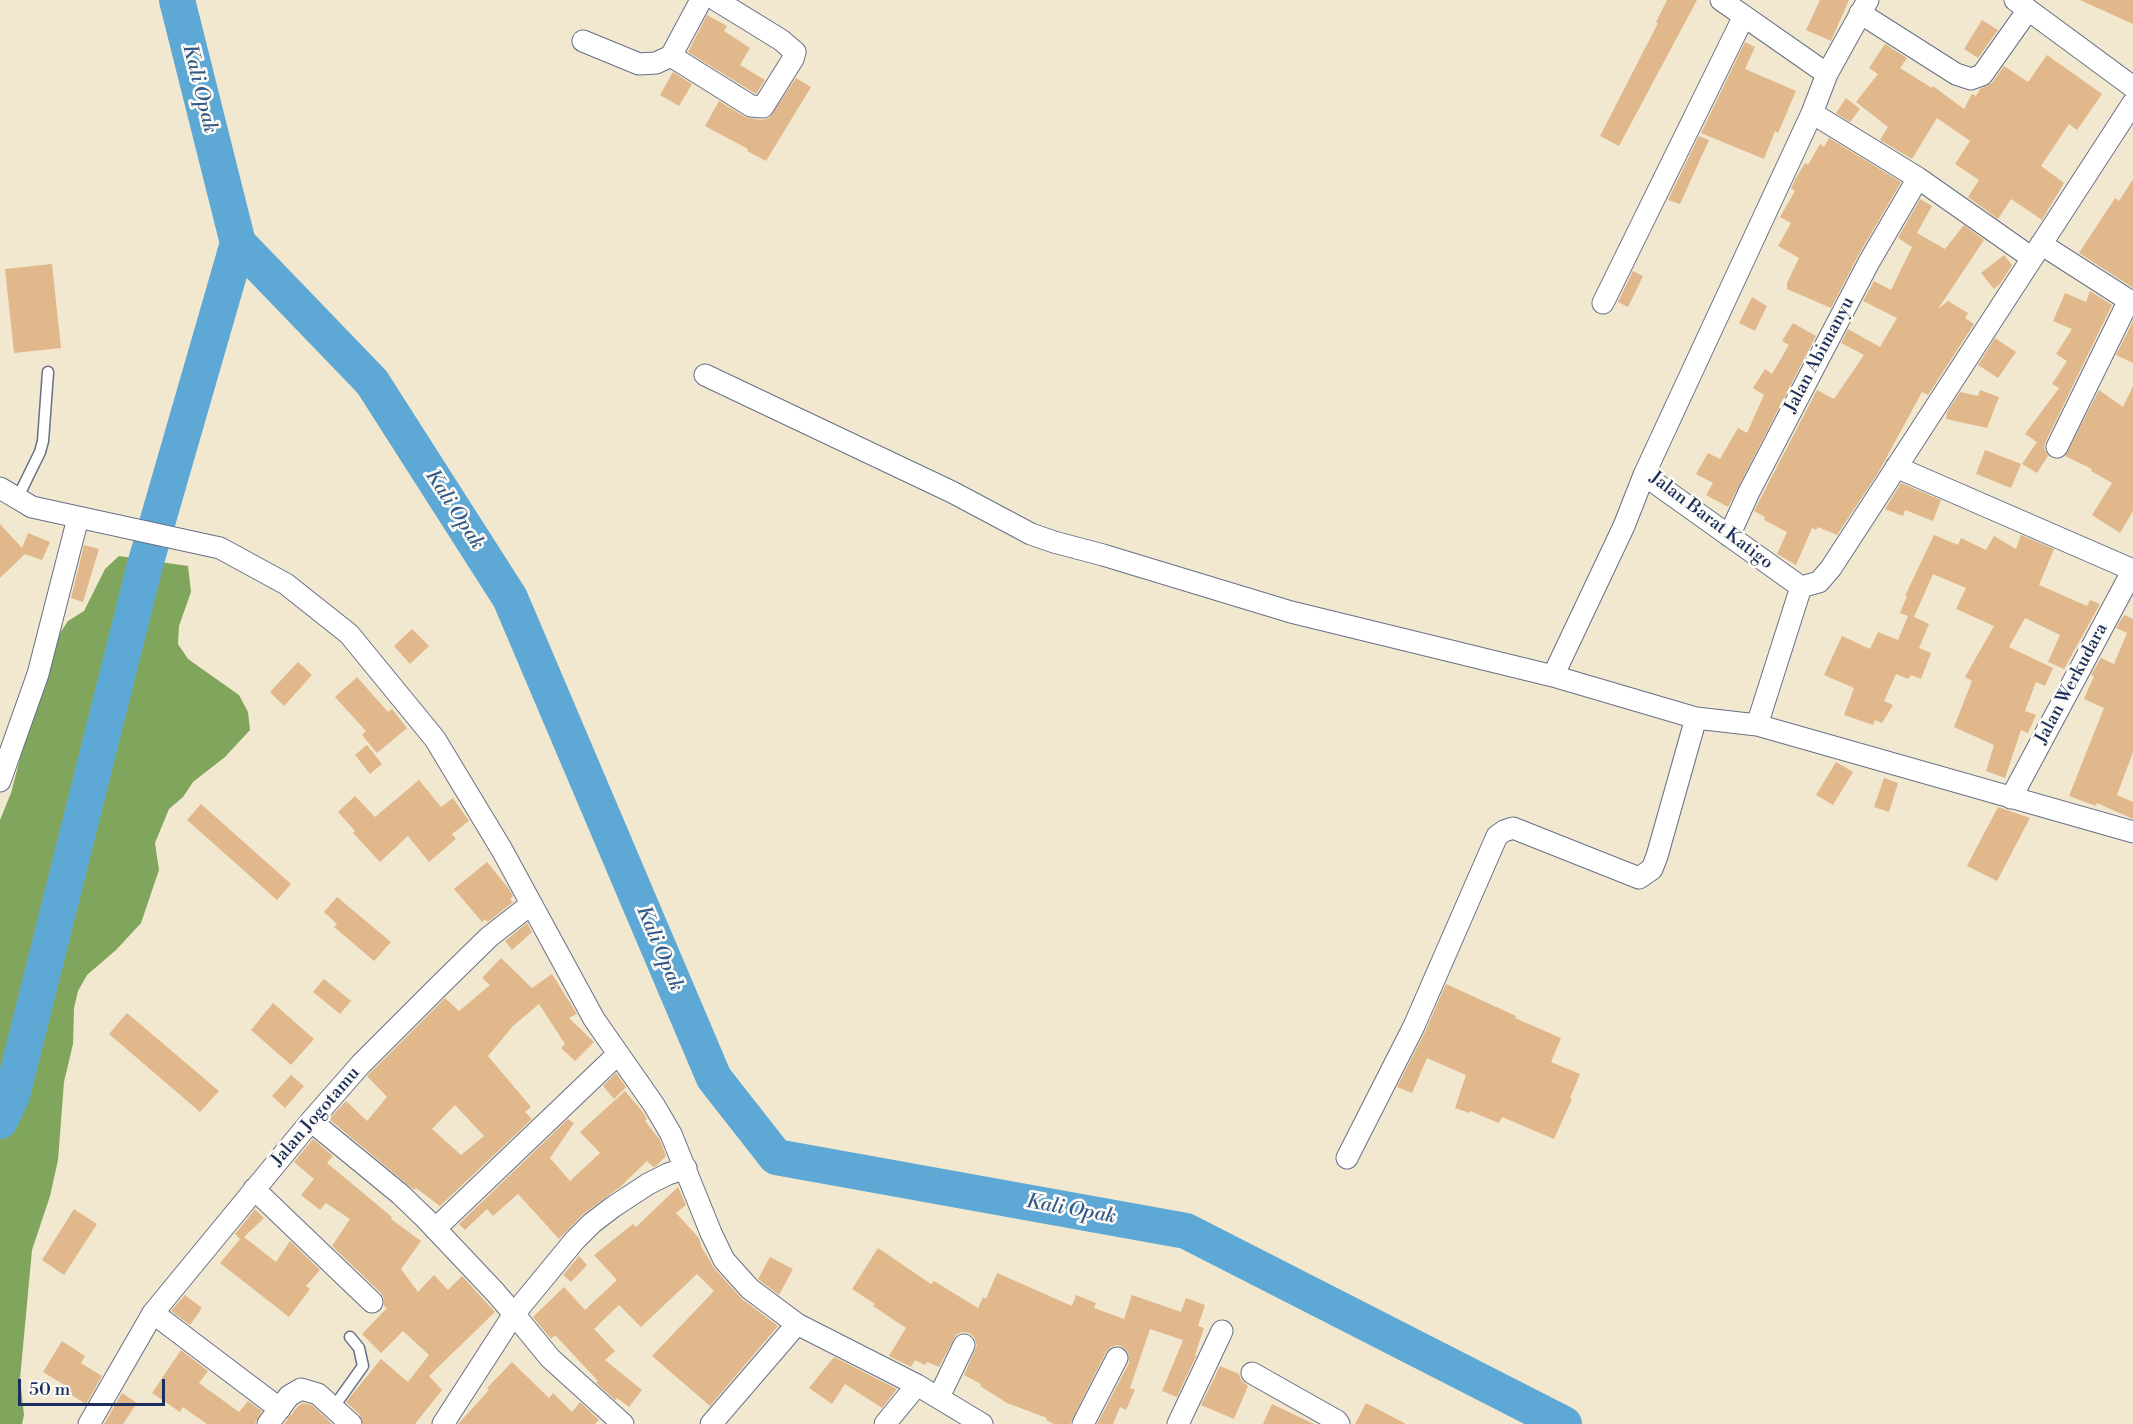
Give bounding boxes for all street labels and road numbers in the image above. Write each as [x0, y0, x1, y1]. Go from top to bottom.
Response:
street label: Jalan Abimanyu [1780, 293, 1860, 417]
street label: Jalan Barat Katigo [1645, 468, 1777, 574]
street label: Jalan Werkudara [2031, 620, 2113, 748]
street label: Jalan Jogotamu [267, 1063, 365, 1171]

